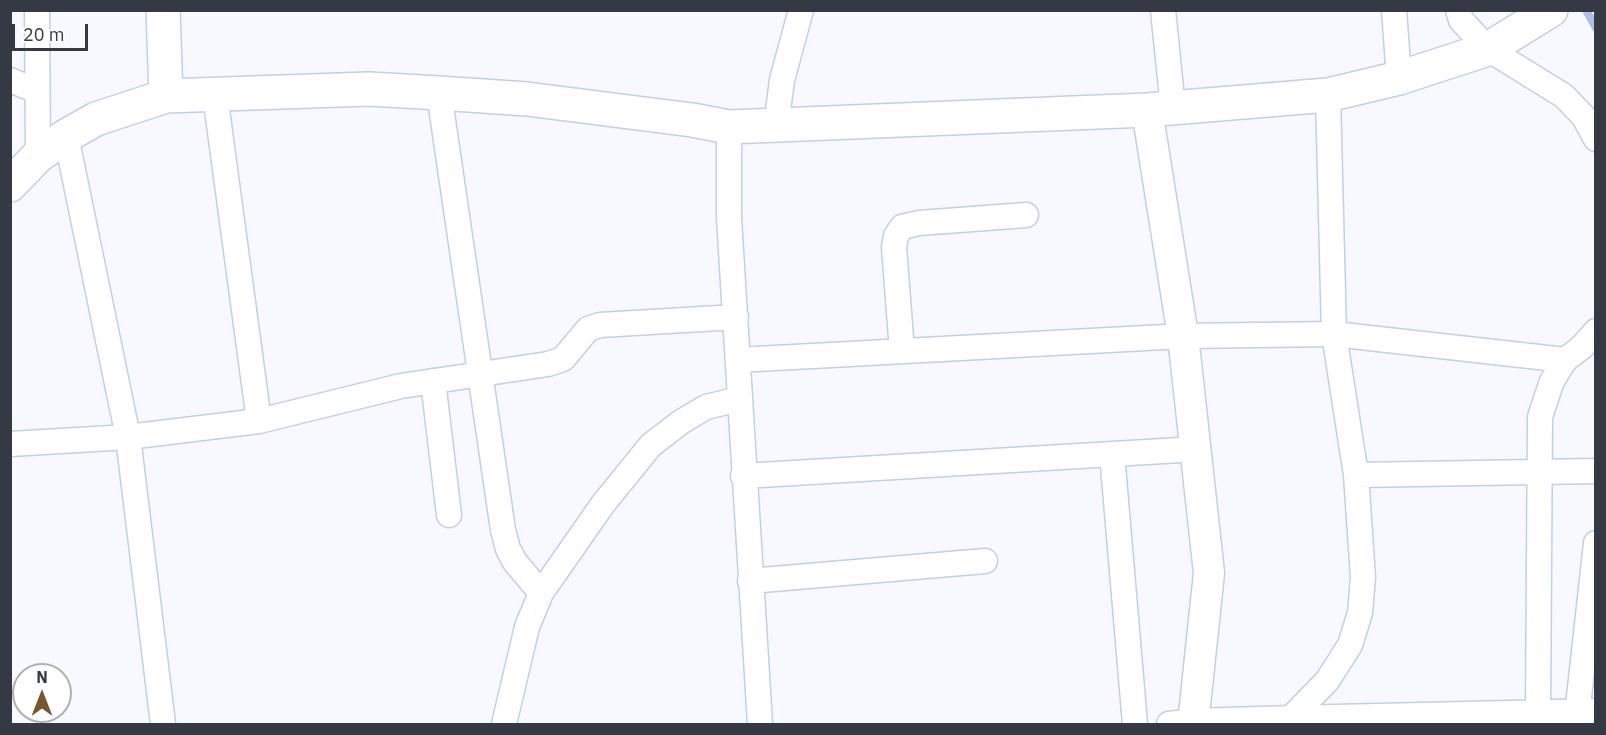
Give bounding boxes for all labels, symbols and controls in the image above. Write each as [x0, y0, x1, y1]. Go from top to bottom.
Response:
scale bar [15, 12, 92, 50]
text: 20 m [23, 23, 65, 46]
north arrow [12, 663, 72, 723]
text: N [36, 667, 48, 687]

